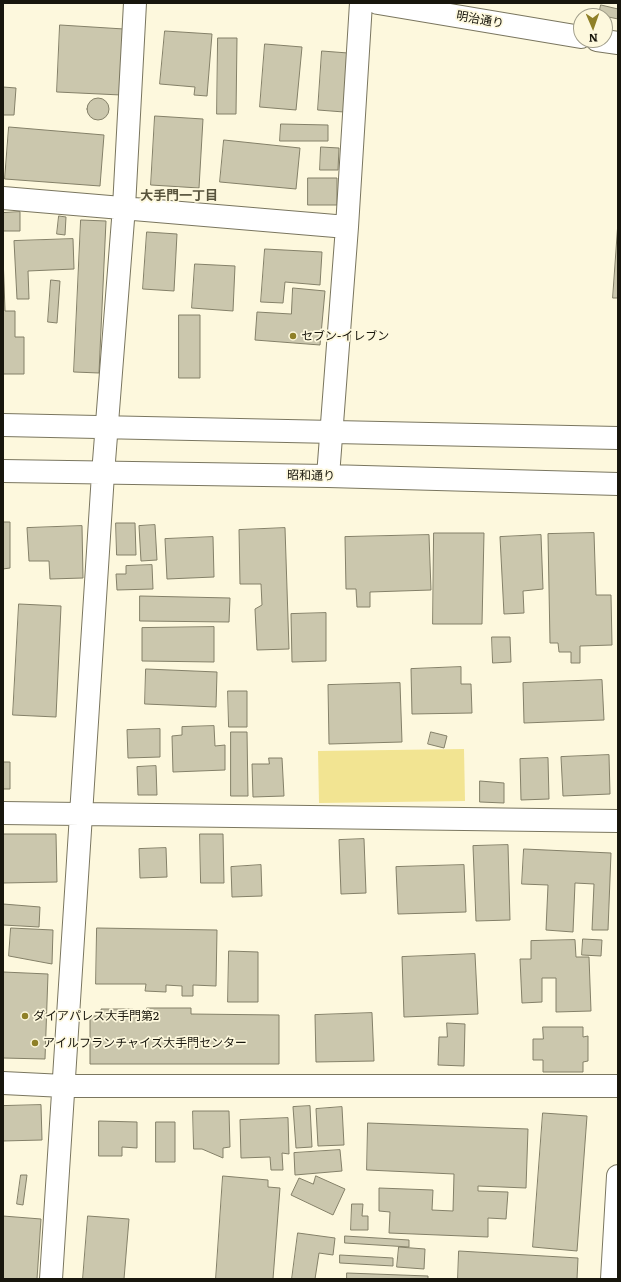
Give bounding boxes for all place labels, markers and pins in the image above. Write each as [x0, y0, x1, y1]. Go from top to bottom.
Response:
place label: セブン-イレブン [301, 329, 389, 343]
marker: セブン-イレブン [288, 331, 298, 341]
place label: ダイアパレス大手門第2 [33, 1009, 159, 1023]
marker: ダイアパレス大手門第2 [20, 1011, 30, 1021]
place label: アイルフランチャイズ大手門センター [43, 1036, 247, 1050]
marker: アイルフランチャイズ大手門センター [30, 1038, 40, 1048]

